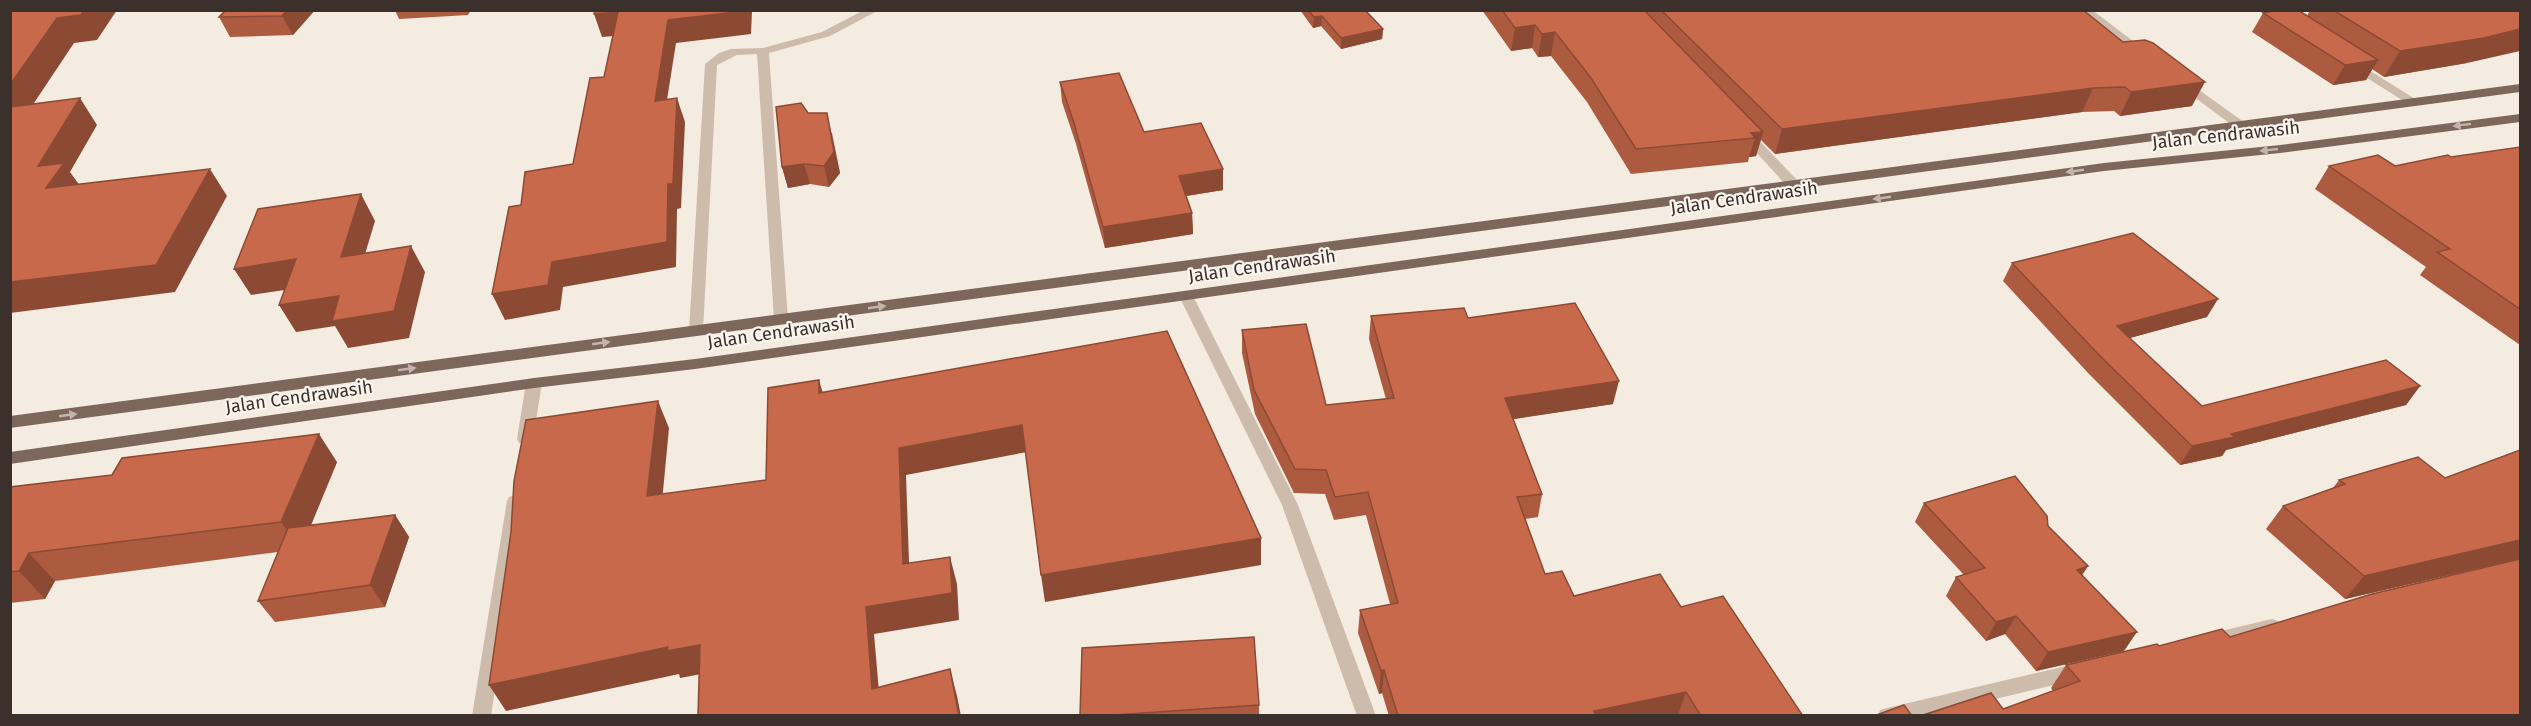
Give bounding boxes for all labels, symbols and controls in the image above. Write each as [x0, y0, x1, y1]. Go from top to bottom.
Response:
street label: Jalan Cendrawasih [2151, 116, 2301, 154]
one-way arrow [2453, 120, 2472, 130]
one-way arrow [2259, 145, 2278, 155]
one-way arrow [2066, 167, 2085, 176]
street label: Jalan Cendrawasih [1669, 177, 1819, 219]
one-way arrow [1872, 194, 1891, 203]
street label: Jalan Cendrawasih [1187, 245, 1337, 287]
one-way arrow [868, 302, 887, 311]
street label: Jalan Cendrawasih [706, 311, 856, 353]
one-way arrow [591, 339, 610, 348]
one-way arrow [398, 365, 417, 374]
street label: Jalan Cendrawasih [224, 376, 374, 418]
one-way arrow [59, 410, 78, 419]

